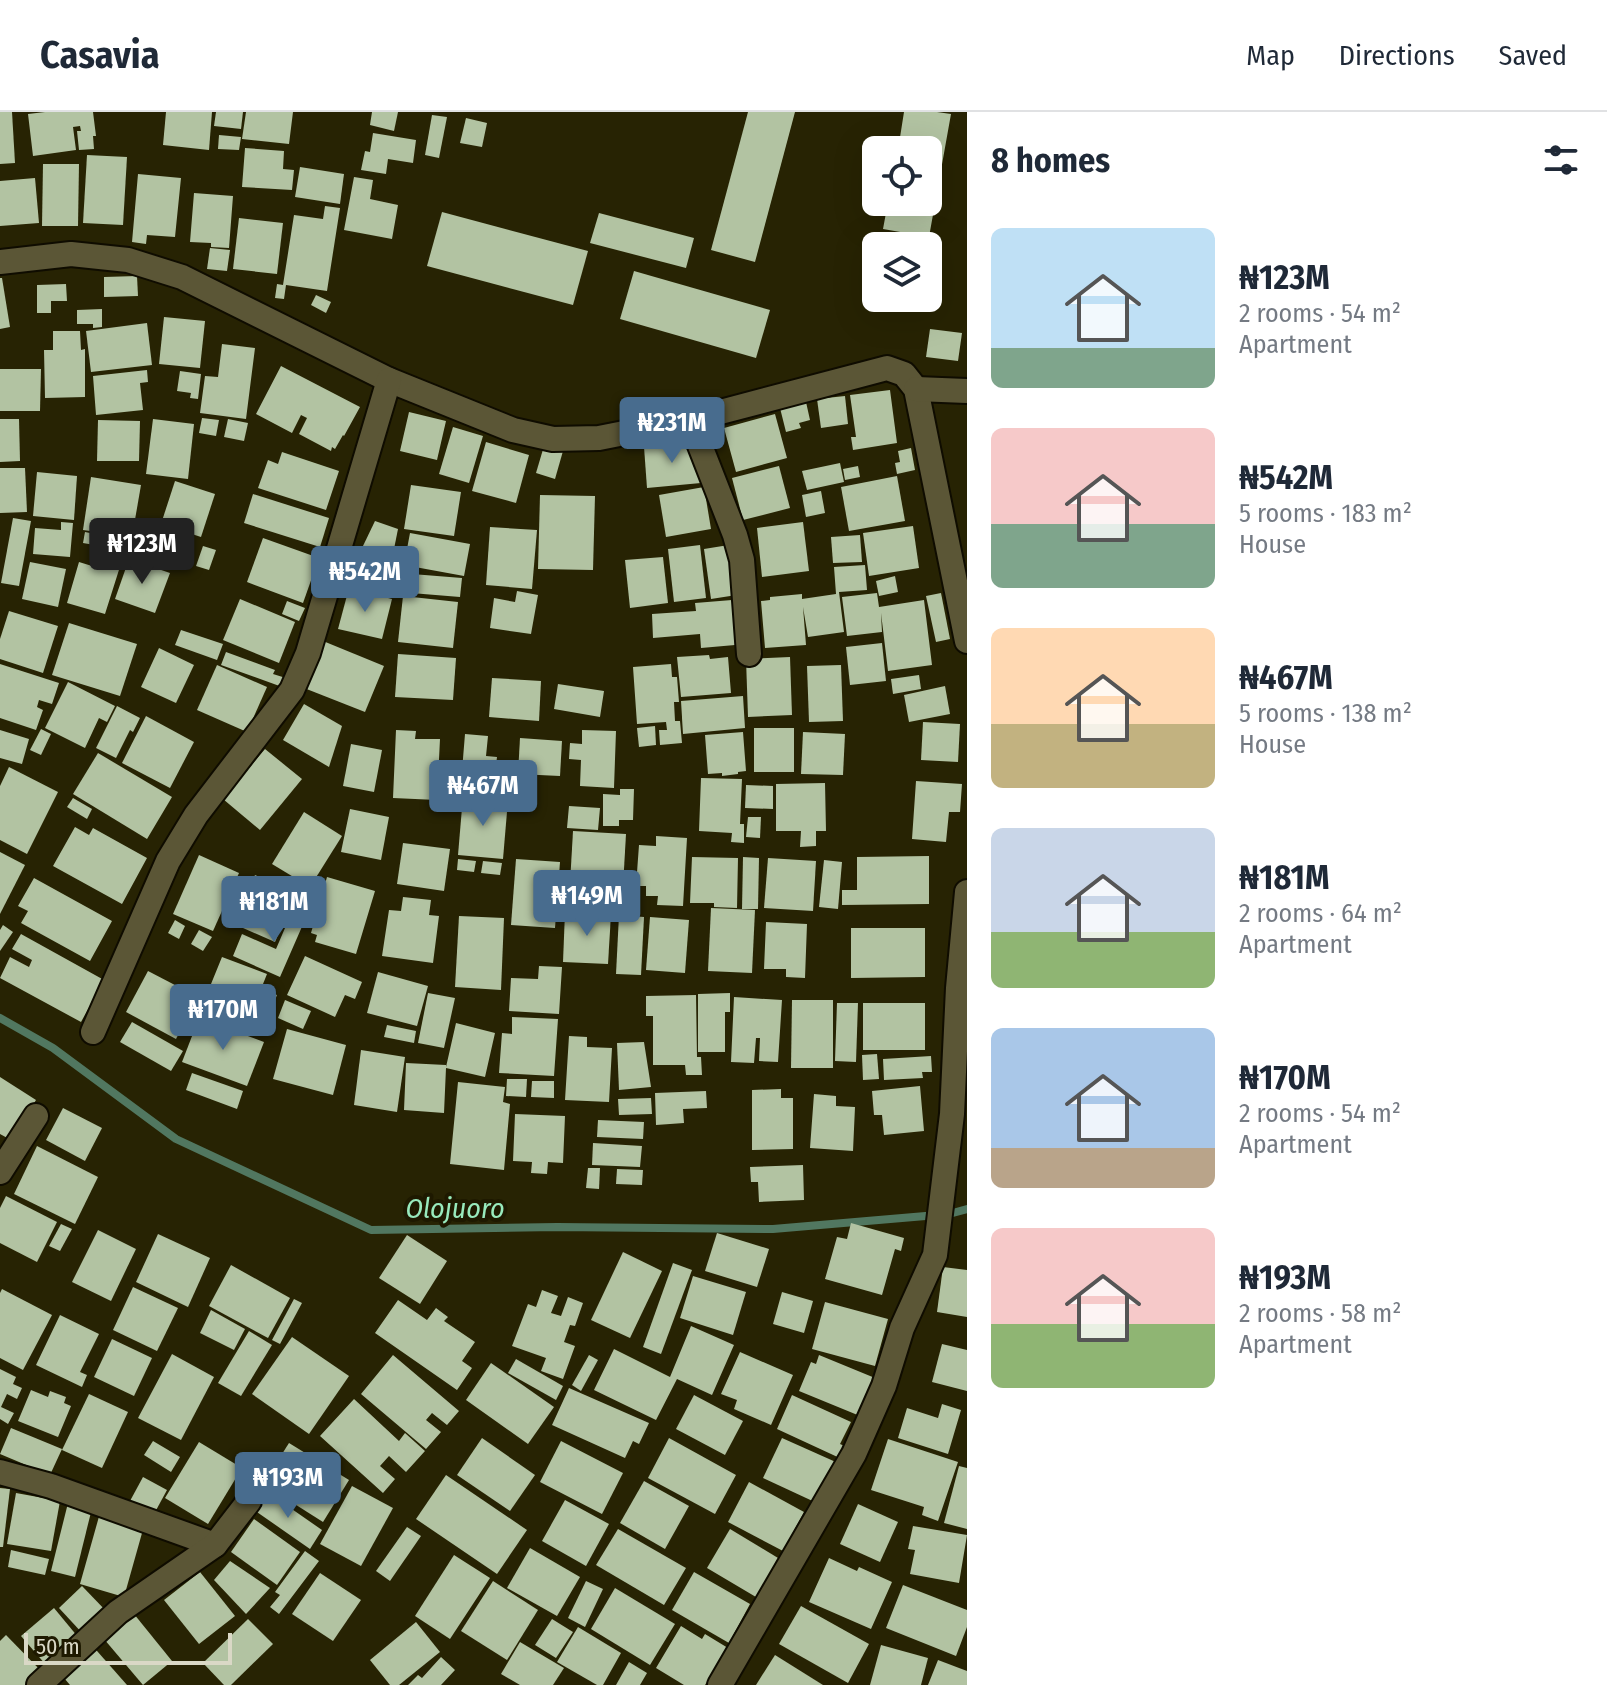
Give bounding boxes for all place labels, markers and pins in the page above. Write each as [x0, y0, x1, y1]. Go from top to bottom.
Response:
pin: ₦231M [616, 397, 728, 465]
pin: ₦123M [86, 518, 198, 586]
pin: ₦542M [309, 546, 421, 614]
pin: ₦467M [427, 760, 539, 828]
pin: ₦149M [531, 870, 643, 938]
pin: ₦181M [218, 876, 330, 944]
pin: ₦170M [167, 984, 279, 1052]
pin: ₦193M [232, 1452, 344, 1520]

